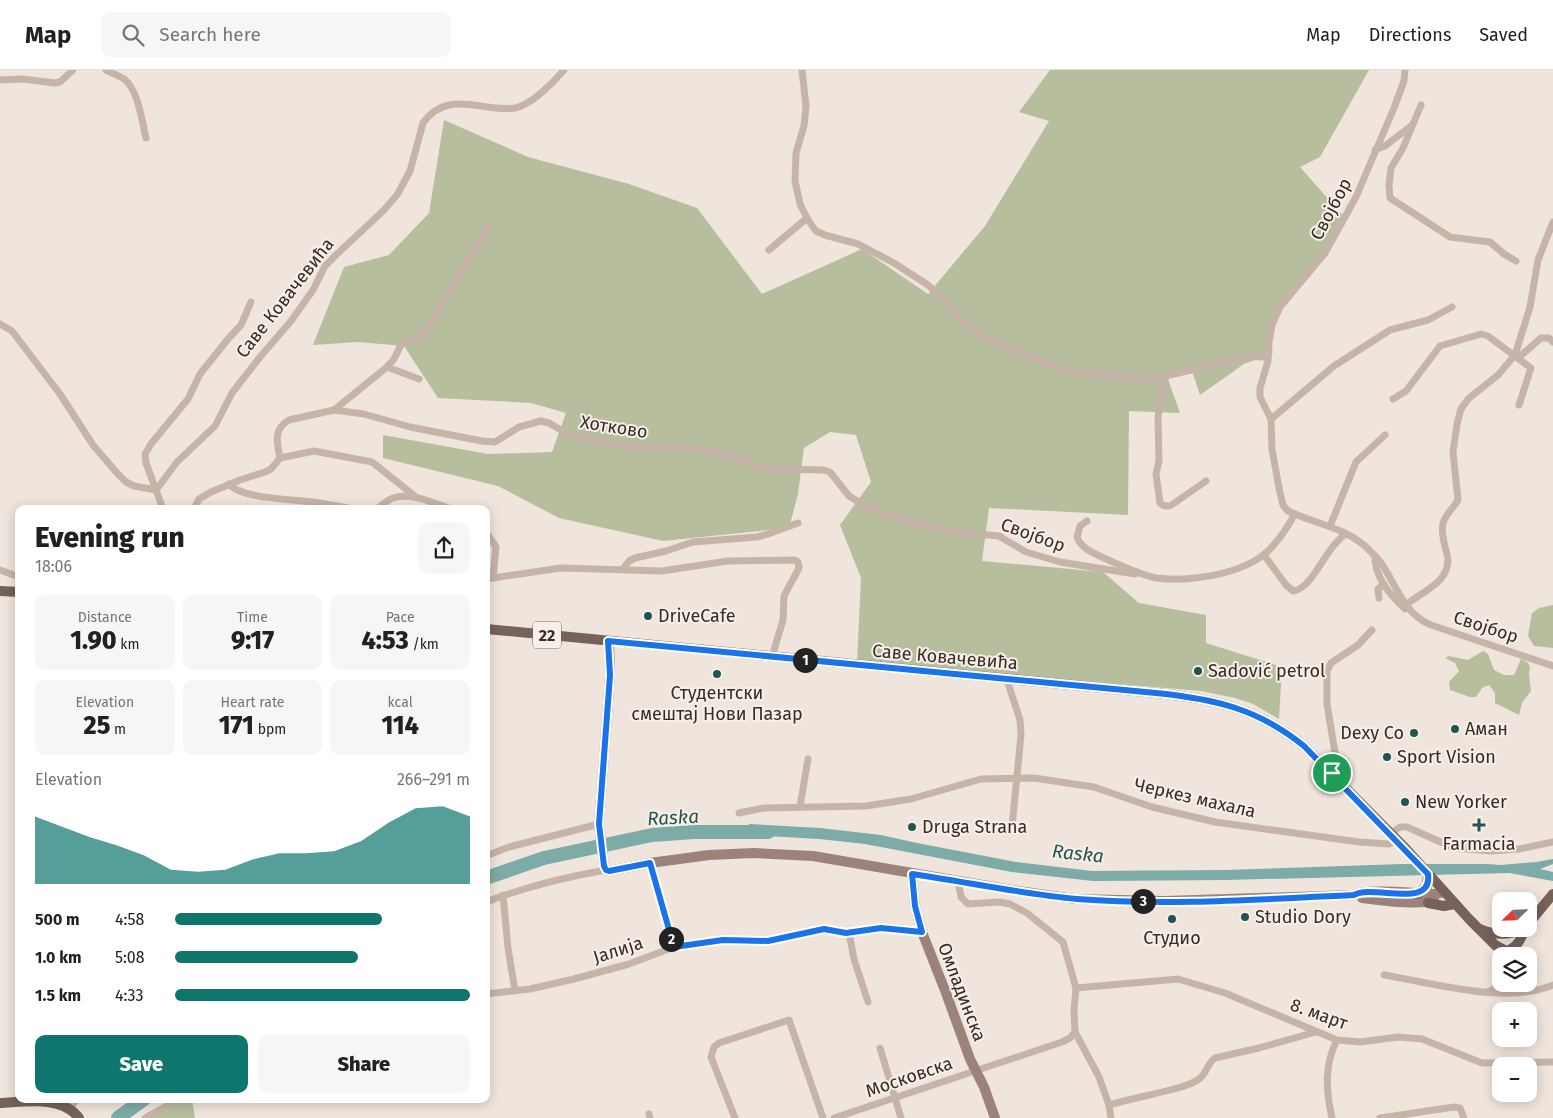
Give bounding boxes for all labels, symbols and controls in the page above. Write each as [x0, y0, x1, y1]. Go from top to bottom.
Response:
search box [101, 12, 451, 57]
text: Map [25, 21, 71, 49]
icon: search [119, 21, 147, 49]
text: Search here [159, 23, 261, 46]
text: Map [1306, 24, 1341, 46]
text: Directions [1369, 24, 1451, 46]
text: Saved [1479, 24, 1528, 46]
street label: Својбор [1306, 174, 1356, 244]
street label: Саве Ковачевића [231, 234, 339, 362]
street label: Хотково [579, 411, 649, 443]
street label: Својбор [998, 513, 1068, 557]
text: Evening run [35, 521, 185, 554]
button: share [418, 522, 470, 574]
text: 18:06 [35, 557, 72, 576]
place label: DriveCafe [658, 605, 736, 627]
street label: Својбор [1451, 606, 1521, 648]
text: Distance [78, 609, 132, 626]
text: Time [237, 609, 268, 626]
text: Pace [386, 609, 415, 626]
marker: DriveCafe [642, 610, 654, 622]
road number: 22 [533, 622, 561, 648]
text: 1.90 [70, 626, 117, 656]
text: 9:17 [231, 626, 274, 656]
text: 4:53 [361, 626, 409, 656]
text: km [117, 636, 139, 653]
text: /km [409, 636, 439, 653]
street label: Саве Ковачевића [871, 640, 1019, 674]
pin: 1 [792, 648, 818, 672]
text: 1 [802, 652, 809, 669]
place label: Sadović petrol [1208, 660, 1325, 682]
marker: Sadović petrol [1192, 665, 1204, 677]
marker: Студентски смештај Нови Пазар [711, 668, 723, 680]
place label: Студентски смештај Нови Пазар [631, 682, 803, 725]
text: Elevation [75, 694, 134, 711]
text: Heart rate [221, 694, 284, 711]
text: kcal [388, 694, 413, 711]
text: 25 [84, 711, 110, 741]
text: 171 [219, 711, 254, 741]
text: 114 [381, 711, 419, 741]
place label: Аман [1465, 718, 1508, 740]
text: m [110, 721, 126, 738]
text: bpm [254, 721, 286, 738]
place label: Dexy Co [1340, 722, 1404, 744]
marker: Аман [1449, 723, 1461, 735]
marker: Dexy Co [1408, 727, 1420, 739]
place label: Sport Vision [1397, 746, 1496, 768]
marker: Sport Vision [1381, 751, 1393, 763]
pin [1311, 752, 1353, 794]
icon: arrive [1318, 759, 1346, 787]
text: Elevation [35, 770, 102, 789]
text: 266–291 m [397, 770, 470, 789]
street label: Черкез махала [1132, 773, 1258, 823]
place label: New Yorker [1415, 791, 1507, 813]
marker: New Yorker [1399, 796, 1411, 808]
water label: Raska [647, 805, 700, 830]
place label: Druga Strana [922, 816, 1027, 838]
marker: Farmacia [1473, 819, 1485, 831]
marker: Druga Strana [906, 821, 918, 833]
place label: Farmacia [1442, 833, 1516, 855]
water label: Raska [1051, 839, 1105, 868]
pin: 3 [1130, 888, 1156, 914]
north arrow [1492, 892, 1538, 938]
map controls [1492, 892, 1537, 1102]
text: 3 [1140, 893, 1147, 910]
place label: Studio Dory [1255, 906, 1351, 928]
text: 500 m [35, 910, 80, 929]
text: 4:58 [115, 910, 144, 929]
marker: Studio Dory [1239, 911, 1251, 923]
marker: Студио [1166, 913, 1178, 925]
pin: 2 [658, 926, 684, 952]
place label: Студио [1143, 927, 1201, 949]
text: 2 [668, 931, 675, 948]
street label: Јалија [590, 932, 646, 968]
street label: Омладинска [933, 940, 991, 1044]
button: layers [1492, 947, 1537, 992]
text: 1.0 km [35, 948, 82, 967]
text: 5:08 [115, 948, 145, 967]
text: 1.5 km [35, 986, 81, 1005]
text: 4:33 [115, 986, 143, 1005]
street label: 8. март [1287, 994, 1351, 1035]
button: + [1492, 1002, 1537, 1047]
button: Save [35, 1035, 248, 1093]
button: Share [258, 1035, 470, 1093]
street label: Московска [863, 1052, 955, 1102]
button: − [1492, 1057, 1537, 1102]

